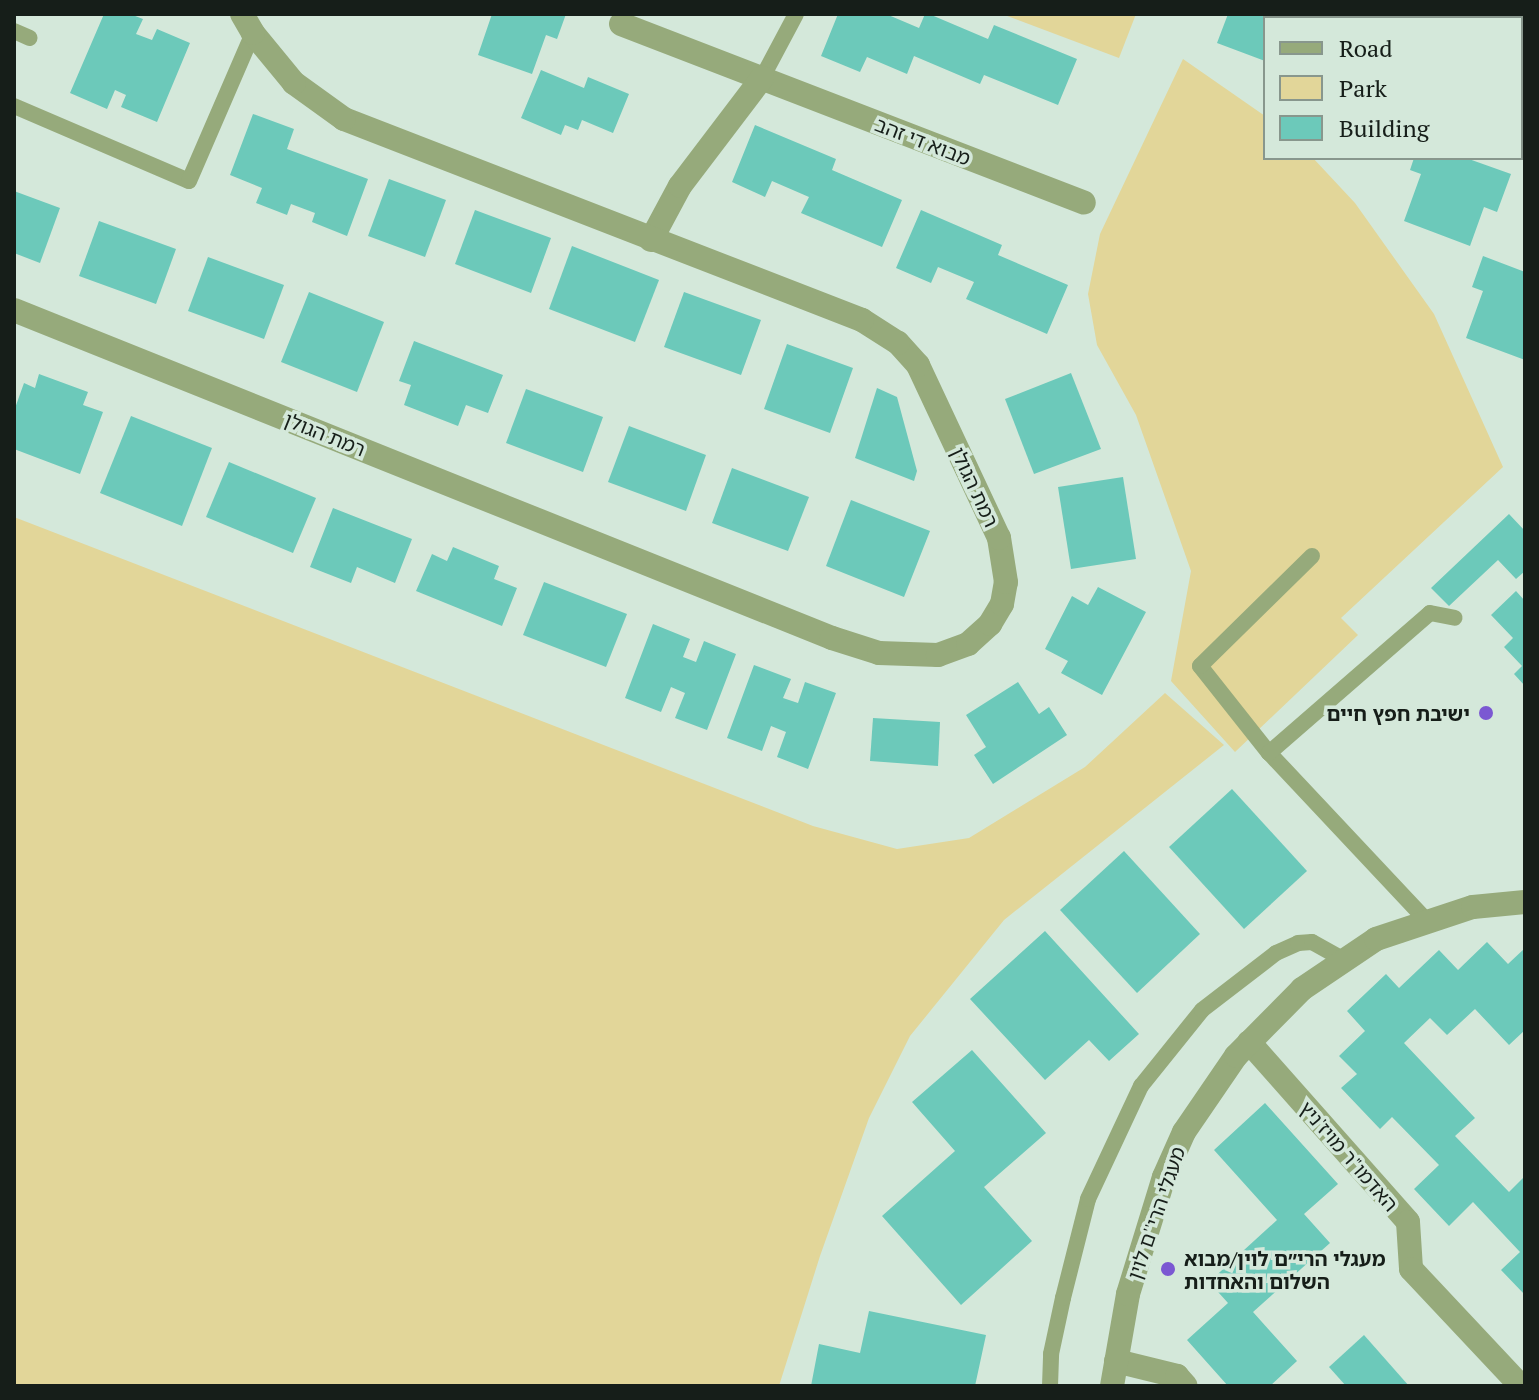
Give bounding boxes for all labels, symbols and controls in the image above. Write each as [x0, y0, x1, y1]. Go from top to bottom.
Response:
legend [1263, 16, 1523, 160]
text: Road [1339, 32, 1393, 64]
text: Park [1339, 72, 1387, 104]
street label: מבוא די זהב [872, 112, 974, 170]
text: Building [1339, 112, 1429, 144]
street label: רמת הגולן [281, 407, 369, 461]
street label: רמת הגולן [946, 443, 1004, 531]
place label: ישיבת חפץ חיים [1327, 701, 1470, 725]
marker: ישיבת חפץ חיים [1477, 704, 1495, 722]
street label: האדמו"ר מויז'ניץ [1295, 1096, 1403, 1216]
street label: מעגלי הרי''ם לוין [1122, 1144, 1190, 1282]
place label: מעגלי הרי״ם לוין/מבוא השלום והאחדות [1184, 1246, 1385, 1293]
marker: מעגלי הרי״ם לוין/מבוא השלום והאחדות [1159, 1260, 1177, 1278]

